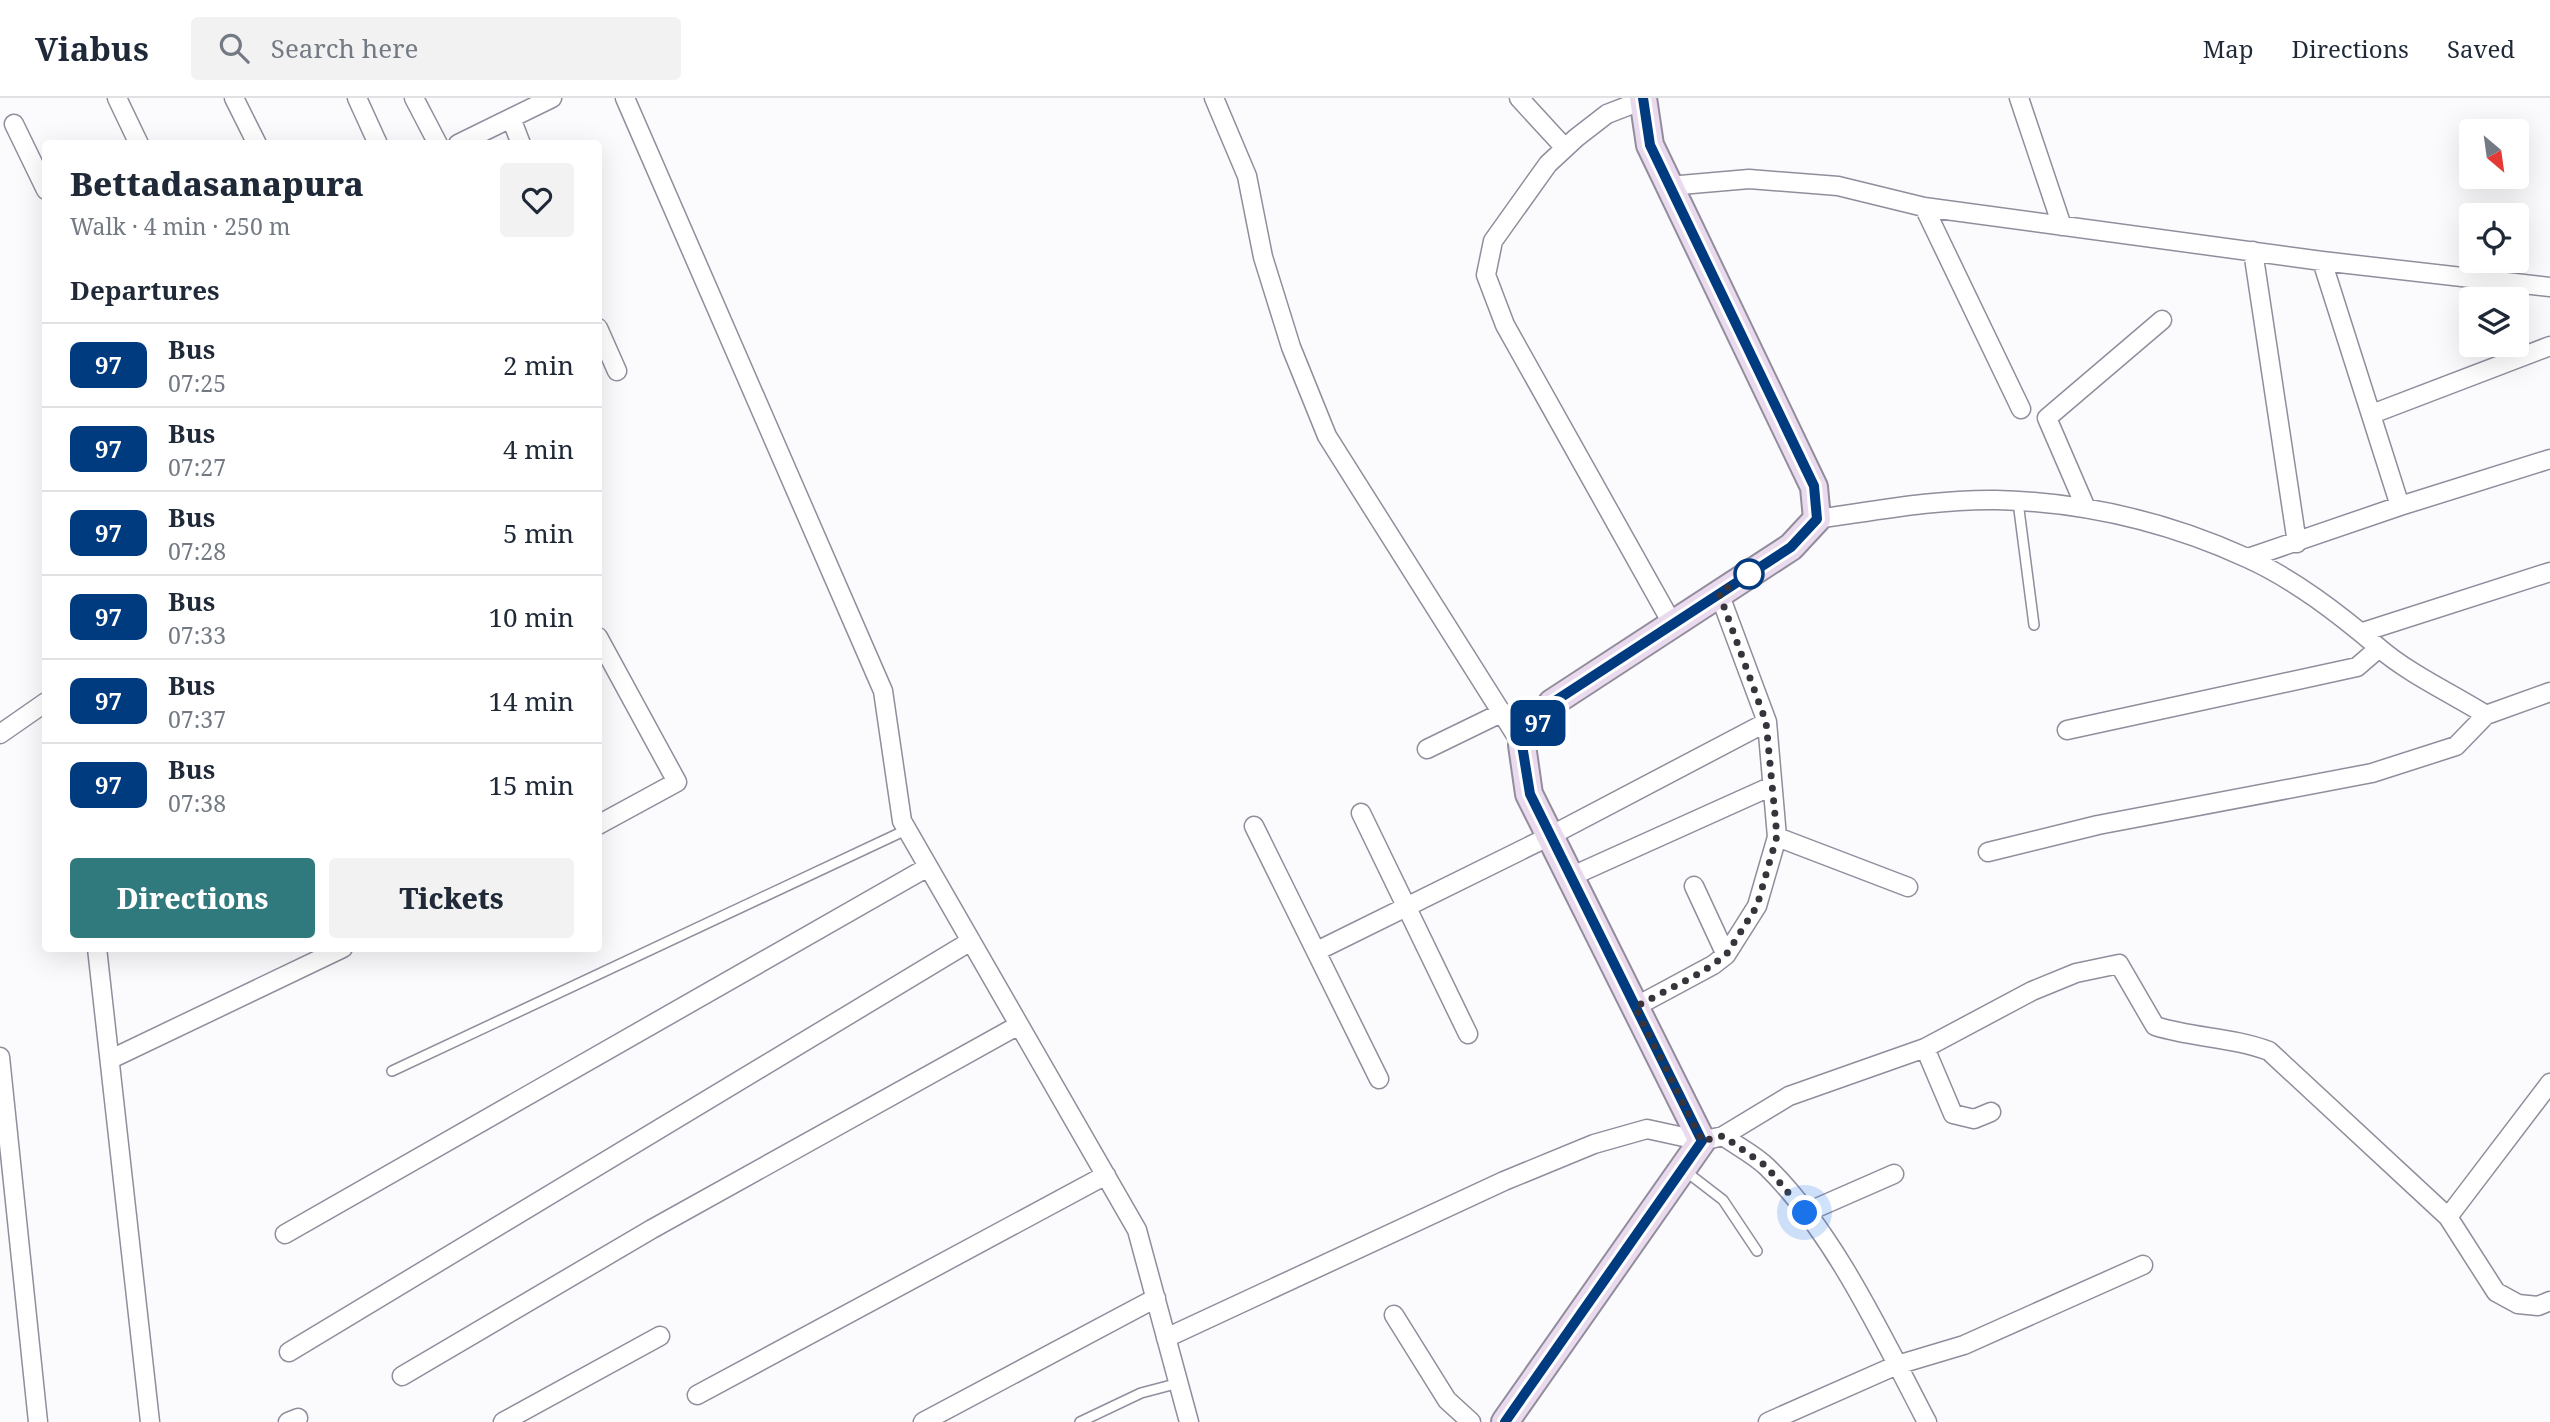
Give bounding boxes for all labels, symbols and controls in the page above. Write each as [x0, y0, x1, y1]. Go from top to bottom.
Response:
search box [191, 17, 681, 80]
text: Viabus [35, 26, 149, 71]
icon: search [215, 29, 253, 67]
text: Search here [271, 30, 418, 66]
text: Map [2203, 32, 2254, 65]
text: Directions [2292, 32, 2409, 65]
text: Saved [2447, 32, 2515, 65]
north arrow [2459, 119, 2529, 189]
map controls [2459, 119, 2529, 357]
text: Bettadasanapura [70, 161, 364, 206]
button: heart [500, 163, 574, 237]
button: locate [2459, 203, 2529, 273]
text: Walk · 4 min · 250 m [70, 210, 290, 242]
text: Departures [70, 272, 220, 308]
button: layers [2459, 287, 2529, 357]
text: Bus [168, 331, 215, 367]
text: 2 min [503, 347, 574, 383]
text: 97 [95, 348, 122, 381]
text: 07:25 [168, 367, 226, 399]
text: Bus [168, 415, 215, 451]
text: 4 min [503, 431, 574, 467]
text: 97 [95, 432, 122, 465]
text: 07:27 [168, 451, 226, 483]
text: Bus [168, 499, 215, 535]
text: 5 min [503, 515, 574, 551]
text: 97 [95, 516, 122, 549]
text: 07:28 [168, 535, 226, 567]
unlabelled marker [1734, 559, 1764, 589]
text: Bus [168, 583, 215, 619]
text: 10 min [489, 599, 574, 635]
text: 97 [95, 600, 122, 633]
text: 07:33 [168, 619, 226, 651]
text: Bus [168, 667, 215, 703]
text: 14 min [489, 683, 574, 719]
text: 97 [95, 684, 122, 717]
line badge: 97 [1506, 700, 1570, 746]
text: 07:37 [168, 703, 226, 735]
text: 97 [1524, 706, 1552, 739]
text: Bus [168, 751, 215, 787]
text: 15 min [489, 767, 574, 803]
text: 97 [95, 768, 122, 801]
text: 07:38 [168, 787, 226, 819]
button: Directions [70, 858, 315, 938]
button: Tickets [329, 858, 574, 938]
your location [1787, 1195, 1822, 1230]

